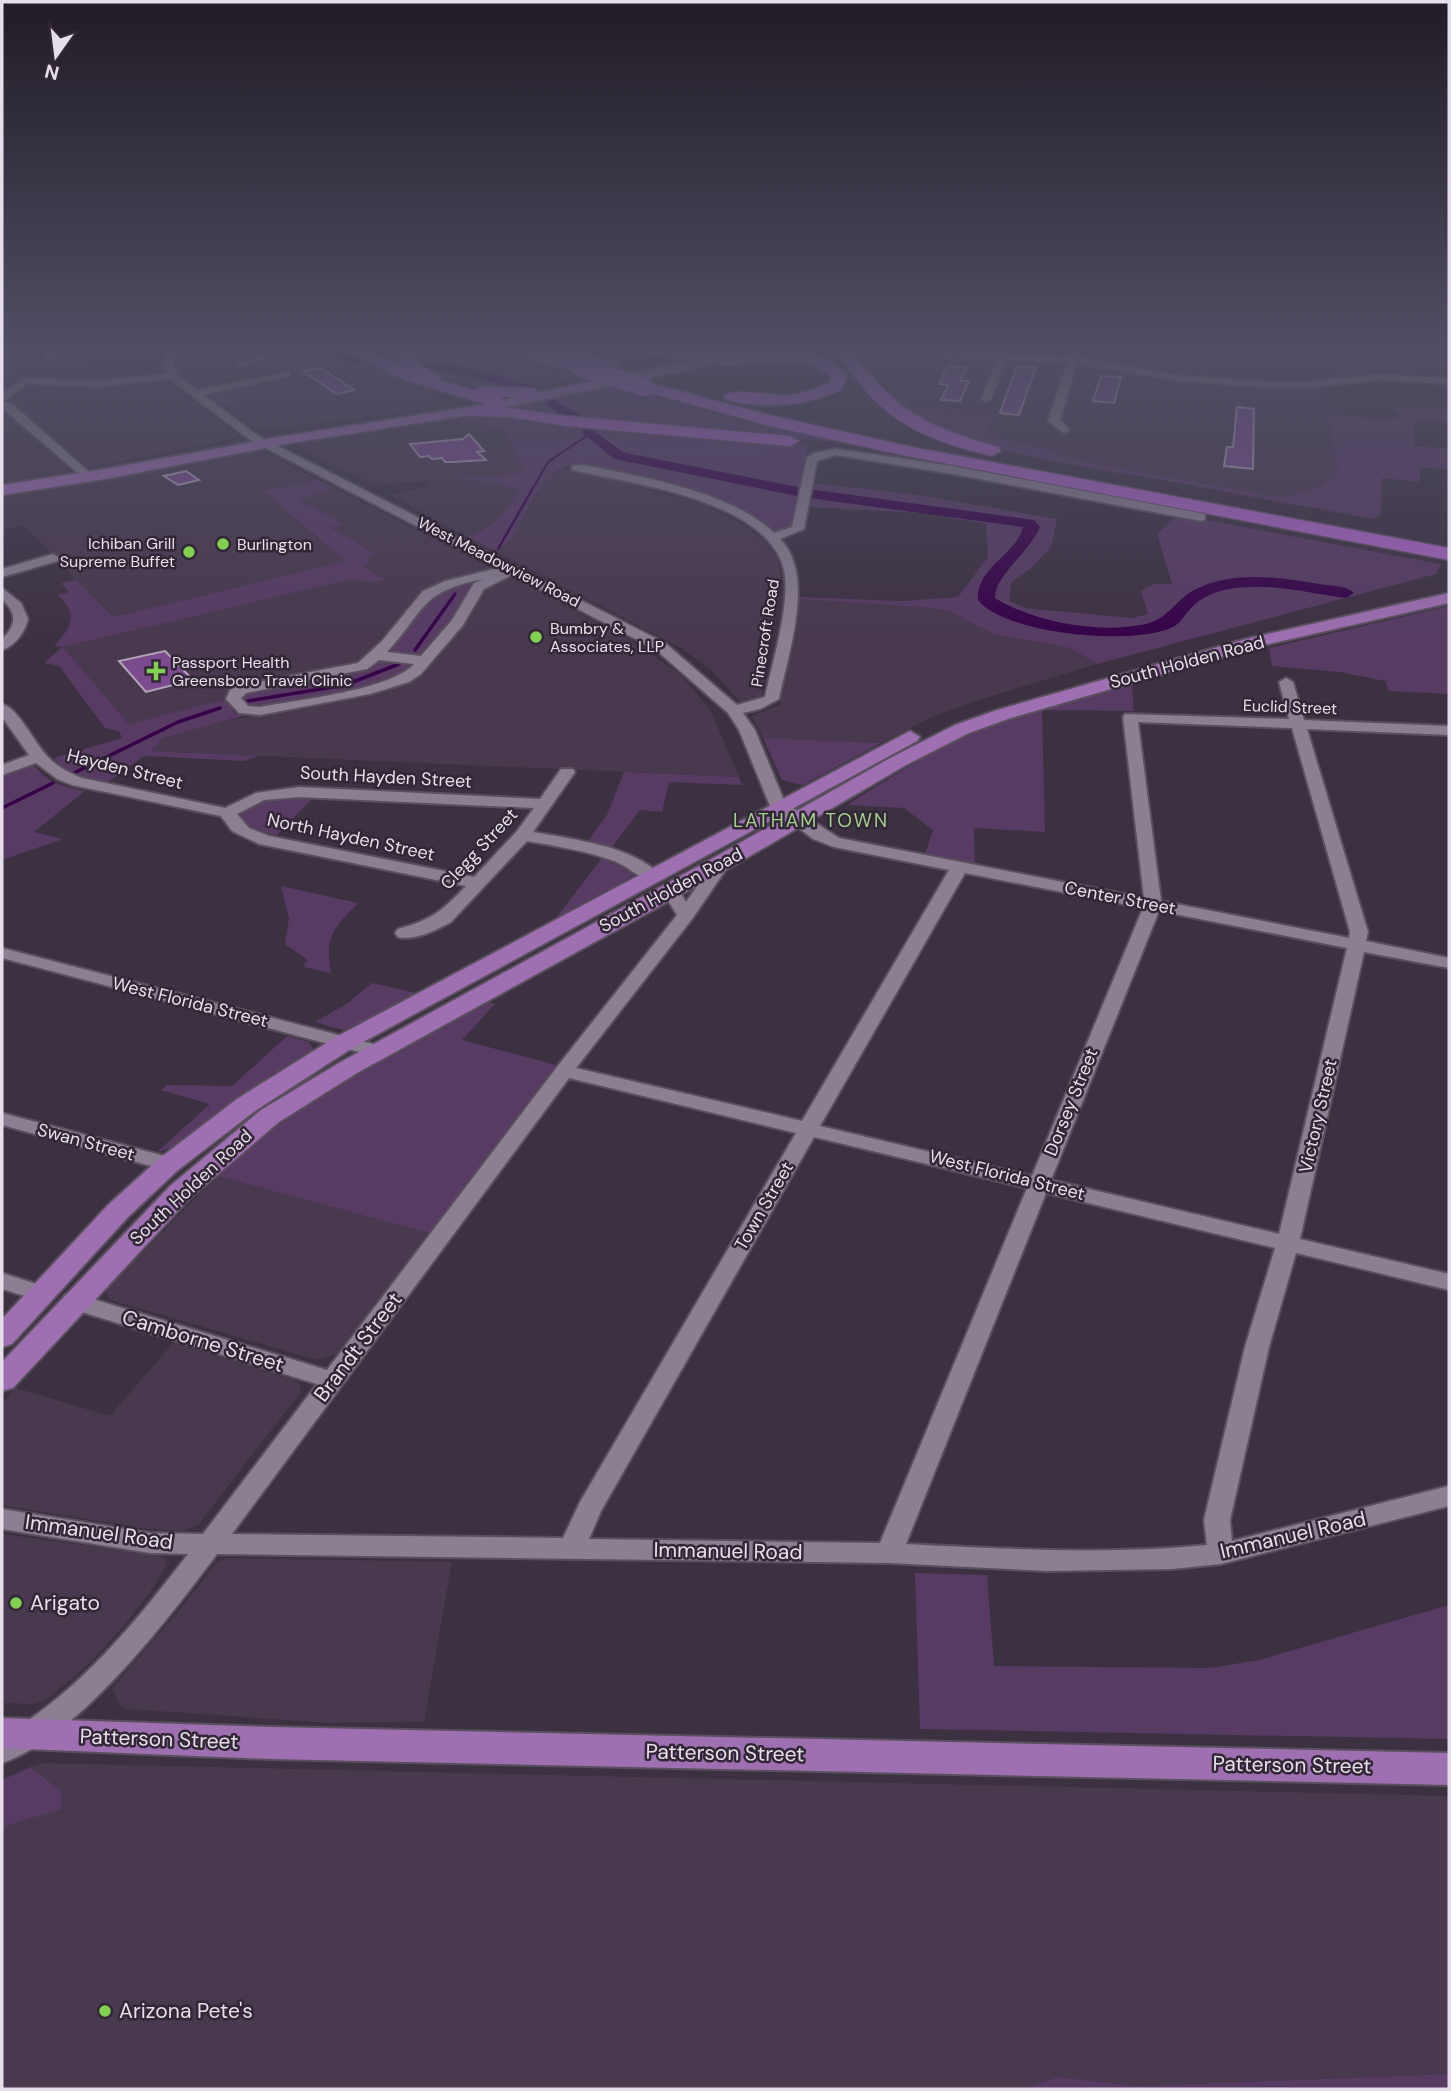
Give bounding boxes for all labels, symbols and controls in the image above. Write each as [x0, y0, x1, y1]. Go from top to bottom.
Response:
north arrow [21, 21, 91, 91]
text: N [42, 58, 62, 86]
street label: West Meadowview Road [414, 512, 584, 612]
place label: Ichiban Grill Supreme Buffet [60, 533, 175, 572]
place label: Burlington [237, 534, 312, 555]
marker: Burlington [215, 536, 231, 552]
marker: Ichiban Grill Supreme Buffet [181, 544, 197, 560]
street label: Pinecroft Road [746, 578, 784, 688]
place label: Bumbry & Associates, LLP [550, 618, 664, 657]
marker: Bumbry & Associates, LLP [528, 629, 544, 645]
street label: South Holden Road [1107, 630, 1267, 694]
place label: Passport Health Greensboro Travel Clinic [172, 652, 352, 691]
marker: Passport Health Greensboro Travel Clinic [146, 661, 166, 681]
street label: Euclid Street [1242, 695, 1338, 719]
street label: Hayden Street [65, 743, 185, 795]
street label: South Hayden Street [299, 761, 473, 793]
street label: Clegg Street [435, 803, 523, 895]
street label: North Hayden Street [265, 808, 437, 866]
district label: LATHAM TOWN [733, 808, 889, 833]
street label: South Holden Road [595, 842, 747, 938]
street label: Center Street [1062, 875, 1178, 921]
street label: West Florida Street [110, 971, 270, 1033]
street label: Dorsey Street [1038, 1044, 1104, 1160]
street label: Victory Street [1293, 1057, 1343, 1175]
street label: Swan Street [35, 1117, 137, 1167]
street label: South Holden Road [125, 1124, 257, 1250]
street label: West Florida Street [927, 1144, 1087, 1206]
street label: Town Street [729, 1157, 799, 1255]
street label: Brandt Street [308, 1286, 408, 1408]
street label: Camborne Street [119, 1303, 287, 1379]
street label: Immanuel Road [1217, 1505, 1369, 1565]
street label: Immanuel Road [23, 1508, 175, 1556]
street label: Immanuel Road [653, 1536, 803, 1566]
place label: Arigato [30, 1589, 100, 1617]
marker: Arigato [8, 1595, 24, 1611]
street label: Patterson Street [79, 1722, 239, 1756]
street label: Patterson Street [645, 1738, 805, 1768]
street label: Patterson Street [1212, 1750, 1372, 1780]
place label: Arizona Pete's [119, 1997, 253, 2025]
marker: Arizona Pete's [97, 2003, 113, 2019]

